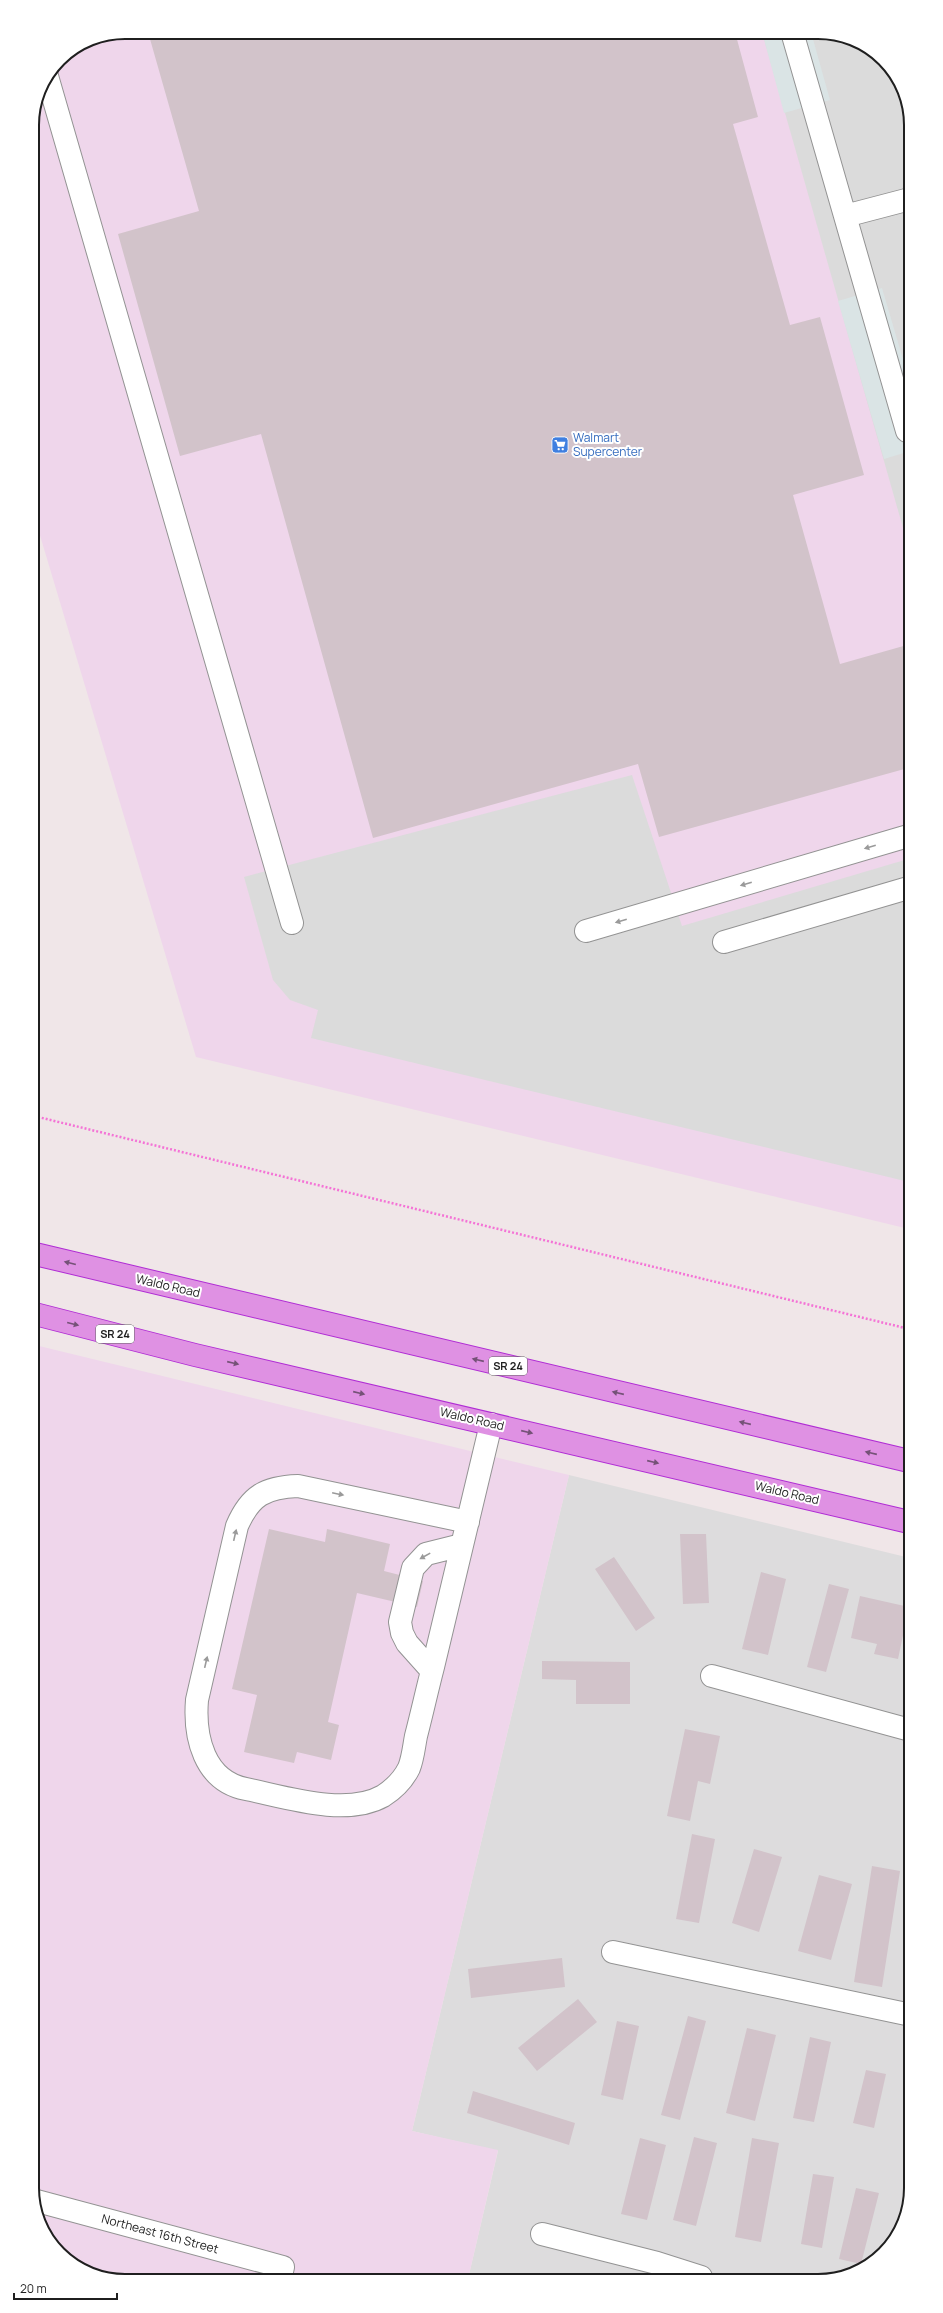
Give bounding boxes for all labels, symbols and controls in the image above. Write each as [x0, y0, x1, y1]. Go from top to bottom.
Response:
place label: Walmart Supercenter [573, 429, 643, 460]
supermarket icon: Walmart Supercenter [550, 435, 570, 455]
one-way arrow [864, 844, 876, 850]
one-way arrow [740, 881, 752, 887]
one-way arrow [615, 918, 627, 924]
one-way arrow [64, 1259, 76, 1265]
street label: Waldo Road [134, 1270, 202, 1301]
one-way arrow [66, 1321, 79, 1327]
road number: SR 24 [96, 1325, 134, 1343]
one-way arrow [472, 1356, 484, 1362]
road number: SR 24 [489, 1357, 527, 1375]
one-way arrow [227, 1361, 239, 1367]
one-way arrow [612, 1389, 625, 1395]
one-way arrow [354, 1390, 366, 1396]
street label: Waldo Road [438, 1403, 506, 1434]
one-way arrow [739, 1419, 751, 1425]
one-way arrow [521, 1430, 533, 1436]
one-way arrow [865, 1449, 878, 1455]
one-way arrow [648, 1459, 660, 1465]
street label: Waldo Road [753, 1477, 821, 1508]
one-way arrow [332, 1492, 344, 1498]
one-way arrow [232, 1529, 238, 1541]
one-way arrow [419, 1553, 431, 1560]
one-way arrow [203, 1655, 209, 1667]
street label: Northeast 16th Street [100, 2210, 221, 2257]
scale bar [14, 2275, 117, 2301]
text: 20 m [20, 2280, 47, 2297]

